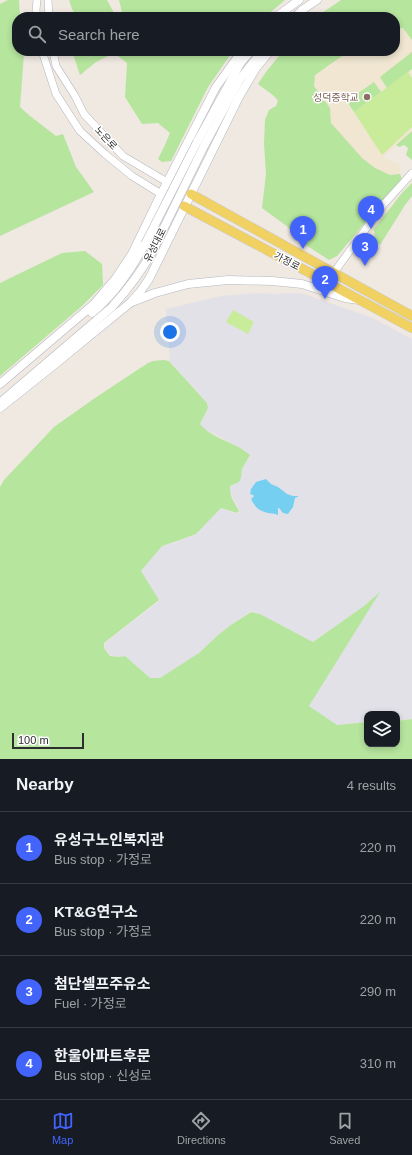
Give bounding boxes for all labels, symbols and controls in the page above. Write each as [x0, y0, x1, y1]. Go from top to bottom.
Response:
search box [12, 12, 400, 56]
icon: search [26, 23, 48, 45]
text: Search here [58, 26, 140, 43]
place label: 성덕중학교 [313, 92, 359, 103]
marker: 성덕중학교 [362, 92, 372, 102]
street label: 노은로 [93, 124, 119, 152]
pin: 4 [358, 196, 384, 229]
pin: 1 [290, 216, 316, 249]
street label: 유성대로 [142, 226, 168, 264]
pin: 3 [352, 233, 378, 266]
street label: 가정로 [272, 250, 302, 272]
pin: 2 [312, 266, 338, 299]
your location [160, 322, 180, 342]
map controls [364, 711, 400, 747]
button: layers [364, 711, 400, 747]
scale bar [12, 731, 84, 750]
text: 100 m [18, 734, 49, 746]
text: Nearby [16, 775, 74, 794]
text: 4 results [347, 778, 396, 793]
text: 유성구노인복지관 [54, 831, 164, 848]
text: 1 [25, 840, 33, 855]
text: 220 m [360, 840, 396, 855]
text: Bus stop · 가정로 [54, 852, 152, 867]
text: KT&G연구소 [54, 903, 138, 920]
text: 2 [25, 912, 33, 927]
text: 220 m [360, 912, 396, 927]
text: Bus stop · 가정로 [54, 924, 152, 939]
text: 첨단셀프주유소 [54, 975, 151, 992]
text: 3 [25, 984, 33, 999]
text: 290 m [360, 984, 396, 999]
text: Fuel · 가정로 [54, 996, 127, 1011]
text: 한울아파트후문 [54, 1047, 151, 1064]
text: 4 [25, 1056, 33, 1071]
text: 310 m [360, 1056, 396, 1071]
text: Bus stop · 신성로 [54, 1068, 152, 1083]
tab: Map [52, 1110, 74, 1146]
tab: Directions [177, 1110, 226, 1146]
tab: Saved [329, 1110, 360, 1146]

